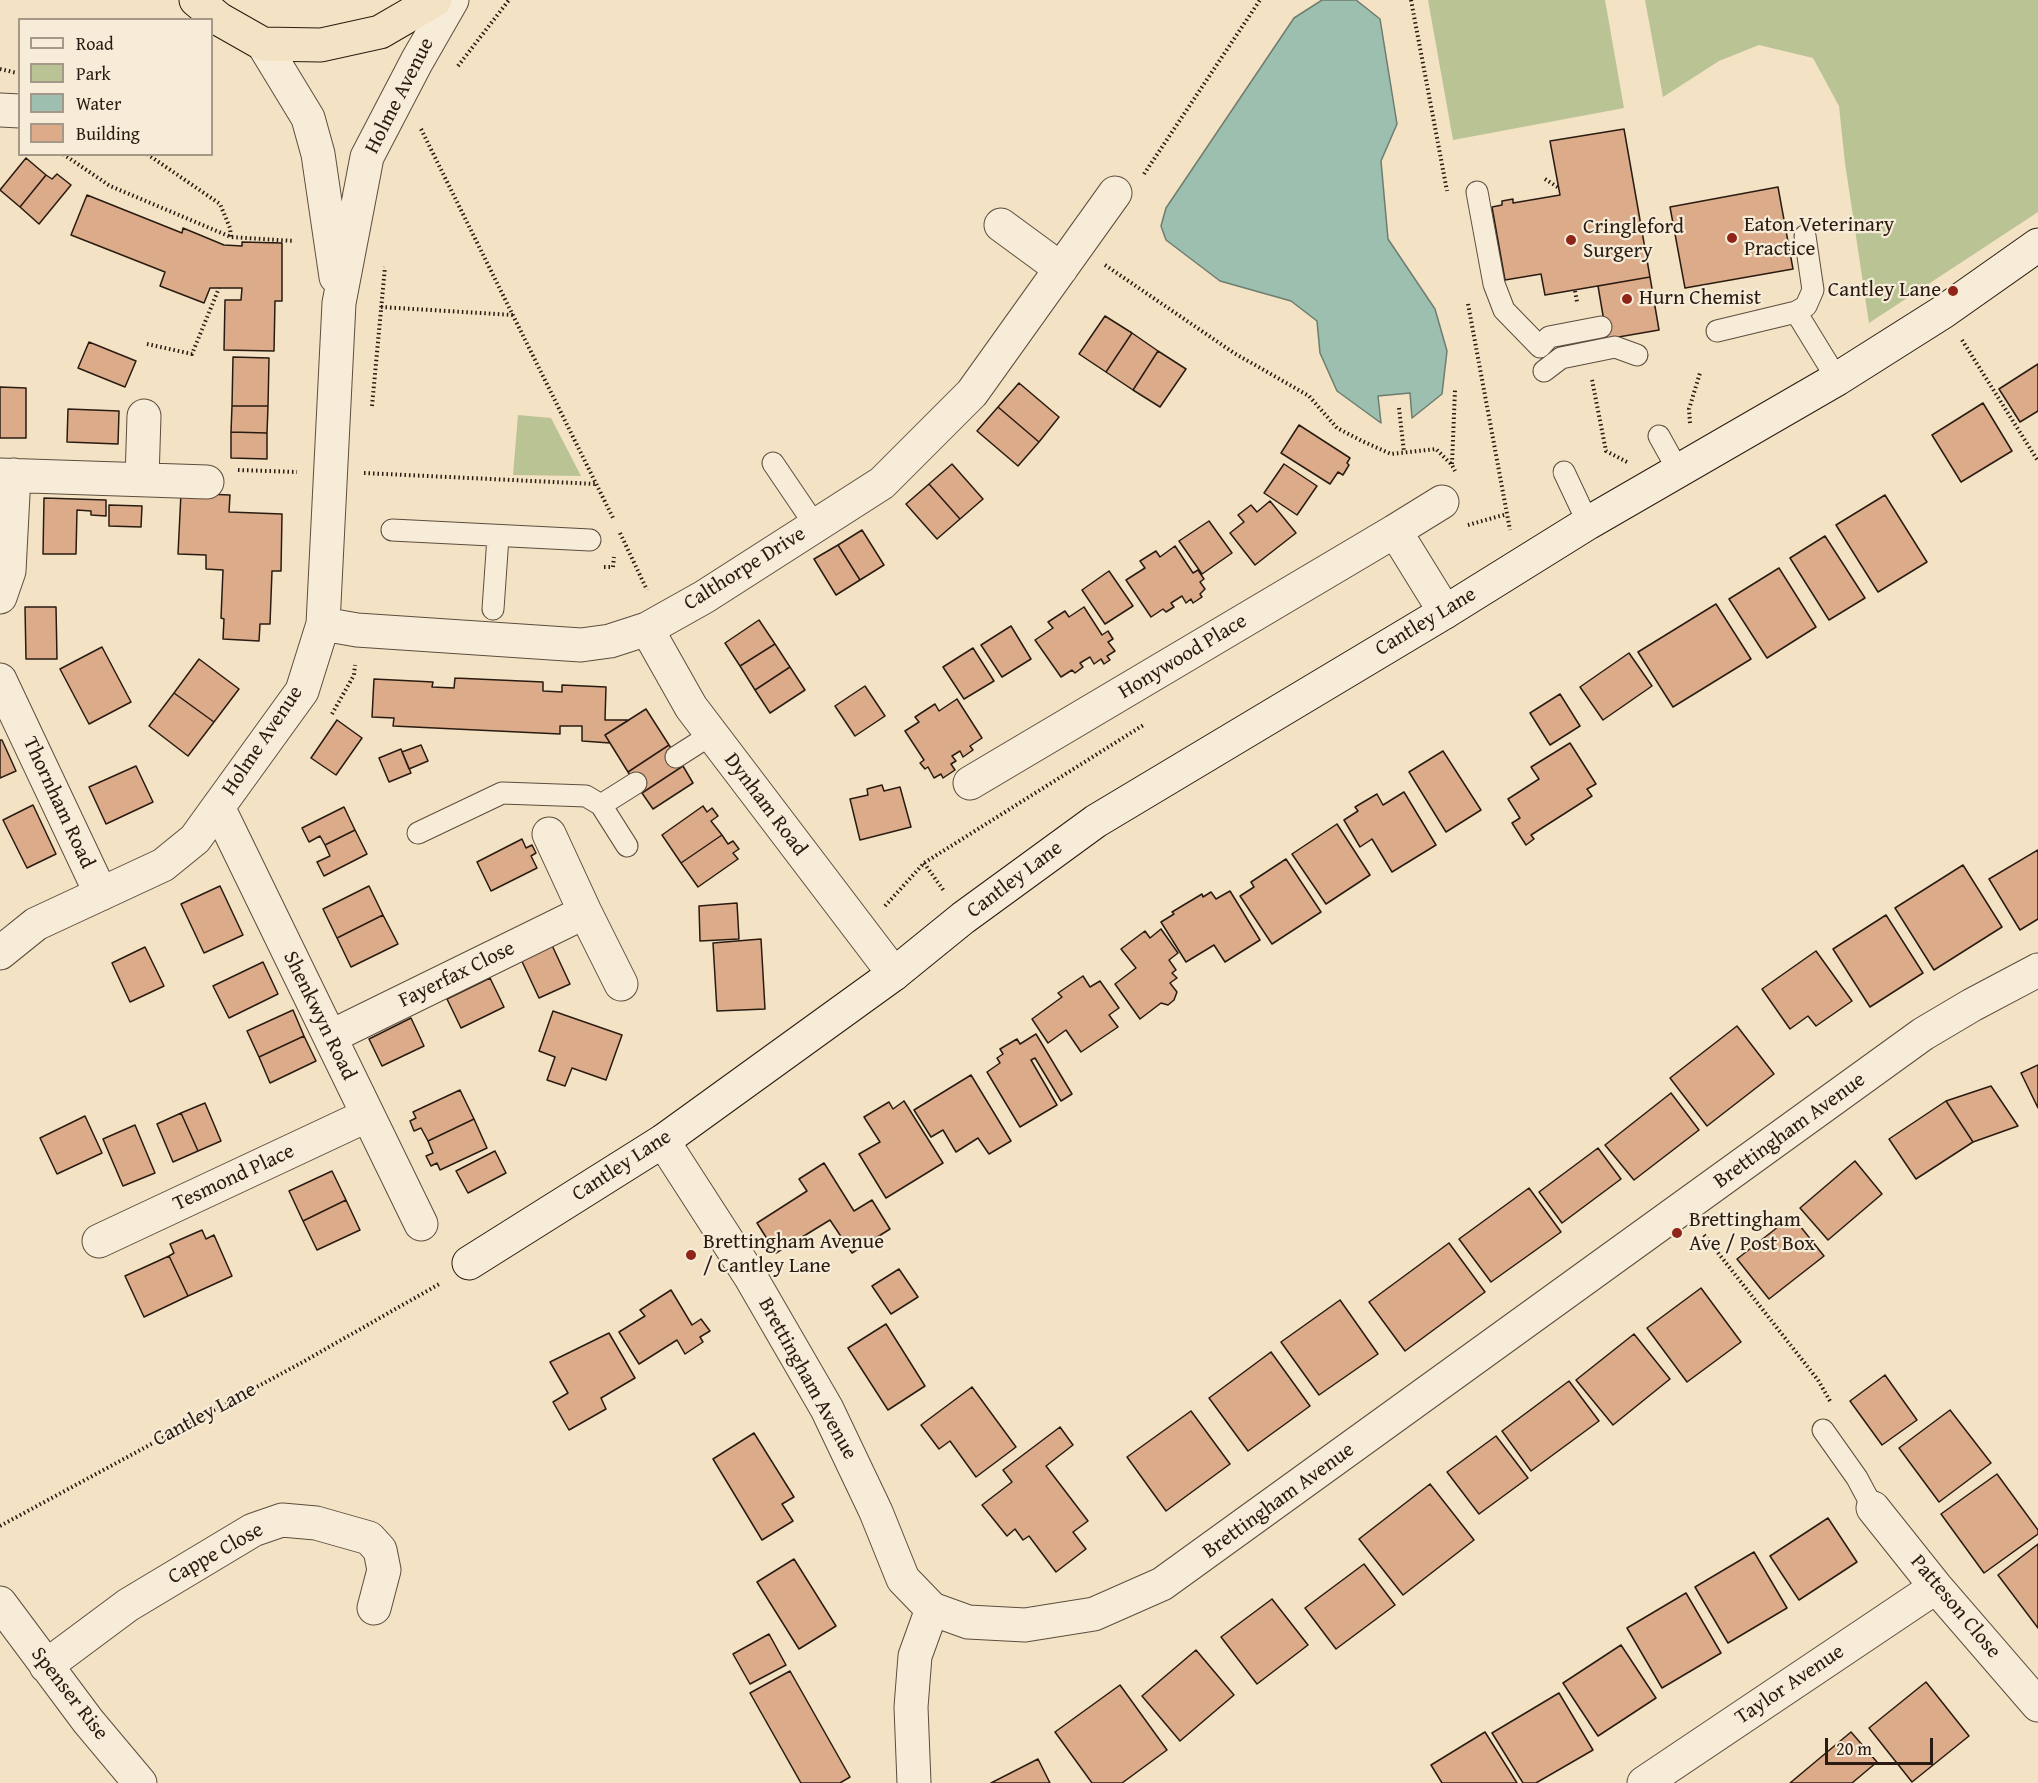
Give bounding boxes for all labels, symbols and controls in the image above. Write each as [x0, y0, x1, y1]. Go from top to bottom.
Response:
legend [18, 18, 213, 156]
text: Road [76, 30, 114, 57]
street label: Holme Avenue [360, 34, 440, 158]
text: Park [76, 60, 111, 87]
text: Water [76, 90, 121, 117]
text: Building [76, 120, 140, 147]
place label: Eaton Veterinary Practice [1744, 213, 1894, 263]
place label: Cringleford Surgery [1583, 215, 1684, 265]
marker: Eaton Veterinary Practice [1725, 231, 1739, 245]
marker: Cringleford Surgery [1564, 233, 1578, 247]
place label: Cantley Lane [1828, 278, 1941, 304]
marker: Cantley Lane [1946, 284, 1960, 298]
place label: Hurn Chemist [1639, 286, 1761, 312]
marker: Hurn Chemist [1620, 292, 1634, 306]
street label: Calthorpe Drive [679, 522, 811, 616]
street label: Cantley Lane [1371, 582, 1481, 662]
street label: Honywood Place [1114, 609, 1252, 705]
street label: Holme Avenue [217, 681, 309, 801]
street label: Thornham Road [17, 733, 99, 873]
street label: Dynham Road [718, 749, 812, 861]
street label: Cantley Lane [962, 836, 1068, 924]
street label: Fayerfax Close [395, 936, 519, 1014]
street label: Shenkwyn Road [277, 948, 361, 1084]
street label: Brettingham Avenue [1709, 1068, 1871, 1194]
street label: Cantley Lane [568, 1125, 676, 1207]
street label: Tesmond Place [169, 1139, 299, 1217]
place label: Brettingham Ave / Post Box [1689, 1208, 1815, 1258]
marker: Brettingham Ave / Post Box [1670, 1226, 1684, 1240]
place label: Brettingham Avenue / Cantley Lane [703, 1230, 884, 1280]
marker: Brettingham Avenue / Cantley Lane [684, 1248, 698, 1262]
street label: Brettingham Avenue [752, 1294, 862, 1464]
street label: Cantley Lane [149, 1377, 261, 1453]
street label: Brettingham Avenue [1198, 1438, 1360, 1564]
street label: Cappe Close [164, 1518, 268, 1590]
street label: Patteson Close [1904, 1550, 2006, 1664]
street label: Taylor Avenue [1731, 1639, 1849, 1731]
street label: Spenser Rise [25, 1643, 113, 1745]
scale bar [1828, 1726, 1936, 1764]
text: 20 m [1836, 1735, 1872, 1762]

